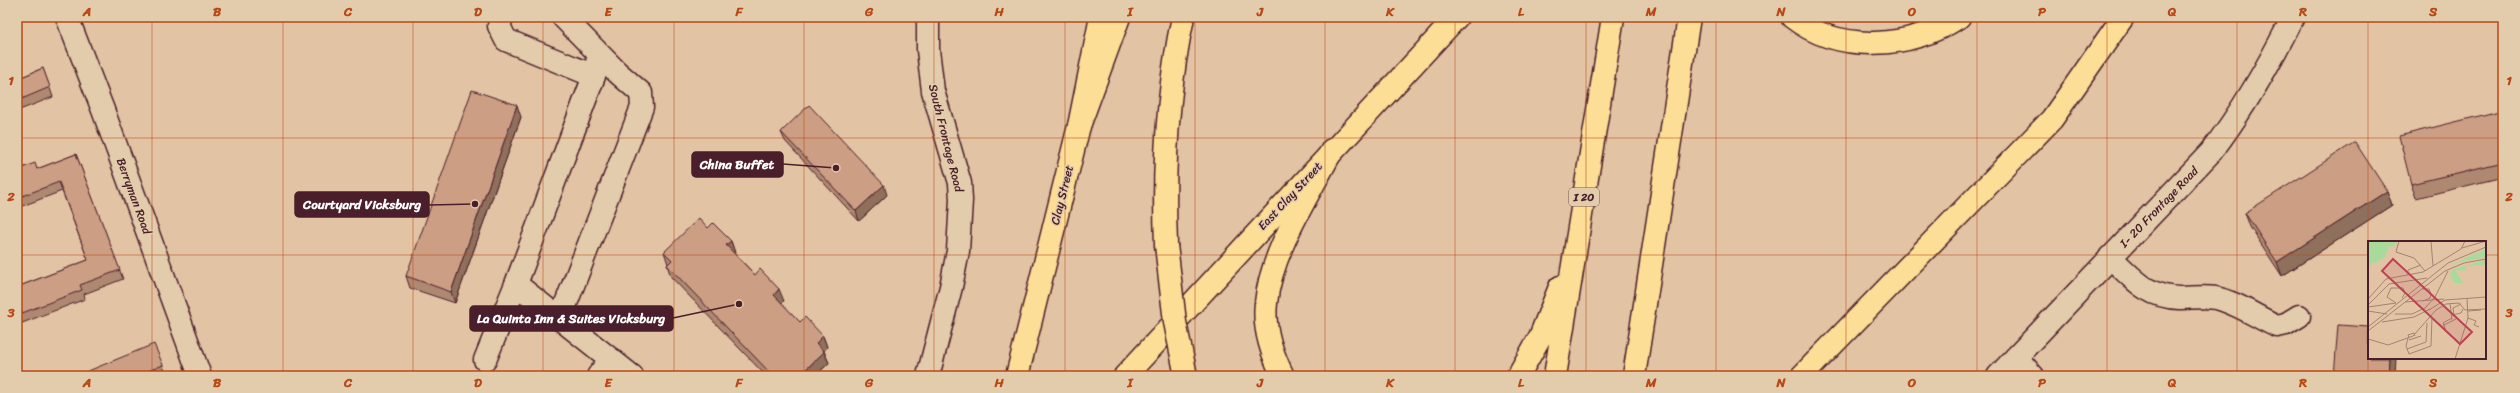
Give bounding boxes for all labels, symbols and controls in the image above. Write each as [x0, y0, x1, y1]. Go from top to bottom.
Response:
text: A [82, 0, 91, 23]
text: B [213, 0, 222, 23]
text: C [343, 0, 353, 23]
text: D [474, 0, 482, 23]
text: E [604, 0, 613, 23]
text: F [734, 0, 743, 23]
text: G [864, 0, 874, 23]
text: H [993, 0, 1004, 23]
text: I [1126, 0, 1134, 23]
text: J [1256, 0, 1264, 23]
text: K [1385, 0, 1395, 23]
text: L [1518, 0, 1525, 23]
text: M [1645, 0, 1657, 23]
text: N [1775, 0, 1786, 23]
text: O [1907, 0, 1917, 23]
text: P [2038, 0, 2046, 23]
text: Q [2167, 0, 2177, 23]
text: R [2298, 0, 2307, 23]
text: S [2428, 0, 2438, 23]
text: 1 [8, 69, 14, 92]
text: 1 [2506, 69, 2512, 92]
street label: South Frontage Road [922, 82, 970, 196]
callout: China Buffet [692, 152, 783, 177]
text: China Buffet [699, 153, 775, 176]
street label: Berryman Road [110, 155, 158, 238]
street label: East Clay Street [1252, 156, 1328, 236]
street label: I- 20 Frontage Road [2113, 161, 2204, 254]
street label: Clay Street [1044, 163, 1080, 227]
text: 2 [6, 185, 15, 208]
text: 2 [2504, 185, 2513, 208]
road number: I 20 [1569, 188, 1599, 206]
callout: Courtyard Vicksburg [295, 192, 429, 217]
text: Courtyard Vicksburg [302, 193, 421, 216]
inset map [2368, 241, 2486, 359]
text: 3 [6, 301, 15, 324]
text: 3 [2504, 301, 2513, 324]
callout: La Quinta Inn & Suites Vicksburg [470, 306, 673, 331]
text: La Quinta Inn & Suites Vicksburg [477, 307, 666, 330]
text: A [82, 371, 91, 393]
text: B [213, 371, 222, 393]
text: C [343, 371, 353, 393]
text: D [474, 371, 482, 393]
text: E [604, 371, 613, 393]
text: F [734, 371, 743, 393]
text: G [864, 371, 874, 393]
text: H [993, 371, 1004, 393]
text: I [1126, 371, 1134, 393]
text: J [1256, 371, 1264, 393]
text: K [1385, 371, 1395, 393]
text: L [1518, 371, 1525, 393]
text: M [1645, 371, 1657, 393]
text: N [1775, 371, 1786, 393]
text: O [1907, 371, 1917, 393]
text: P [2038, 371, 2046, 393]
text: Q [2167, 371, 2177, 393]
text: R [2298, 371, 2307, 393]
text: S [2428, 371, 2438, 393]

